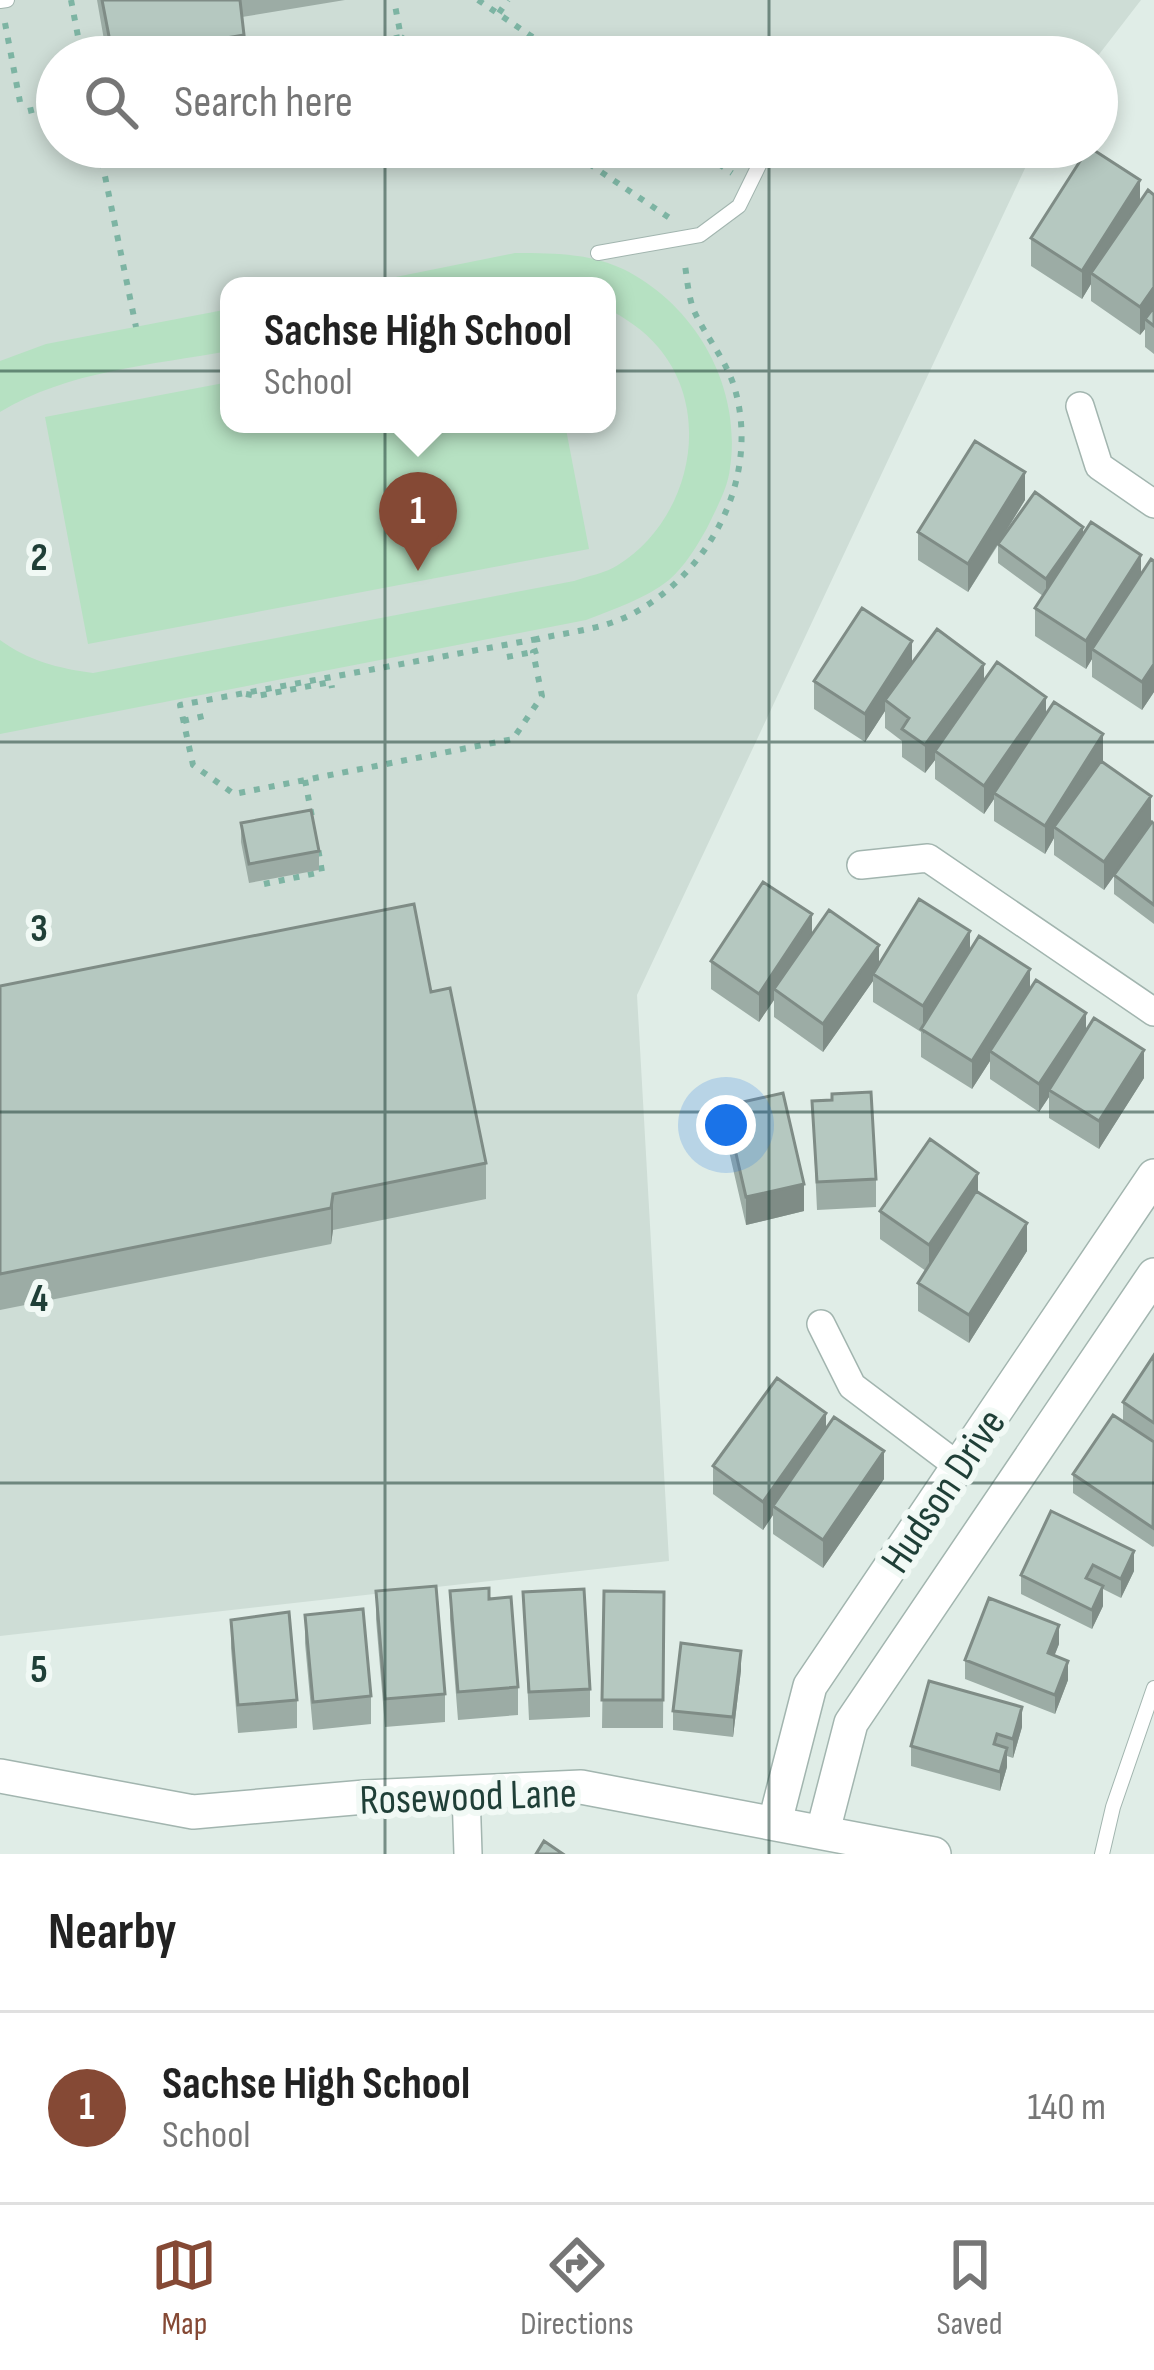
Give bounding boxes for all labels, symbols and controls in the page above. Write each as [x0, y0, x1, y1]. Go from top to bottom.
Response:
search box [36, 36, 1118, 168]
icon: search [78, 69, 144, 135]
text: Search here [174, 75, 353, 130]
popup [220, 277, 616, 433]
text: Sachse High School [264, 304, 572, 359]
text: School [264, 359, 353, 406]
pin: 1 [379, 472, 457, 571]
text: 2 [30, 535, 48, 582]
text: 3 [30, 906, 48, 953]
your location [696, 1095, 756, 1155]
text: 4 [30, 1276, 48, 1323]
street label: Hudson Drive [871, 1400, 1017, 1583]
text: 5 [30, 1647, 48, 1694]
street label: Rosewood Lane [359, 1768, 578, 1827]
text: Nearby [48, 1902, 177, 1963]
text: Sachse High School [162, 2057, 470, 2112]
text: 1 [79, 2084, 95, 2131]
text: 140 m [1027, 2084, 1106, 2131]
text: School [162, 2112, 251, 2159]
tab: Map [151, 2232, 217, 2344]
tab: Directions [520, 2232, 634, 2344]
tab: Saved [936, 2232, 1003, 2344]

